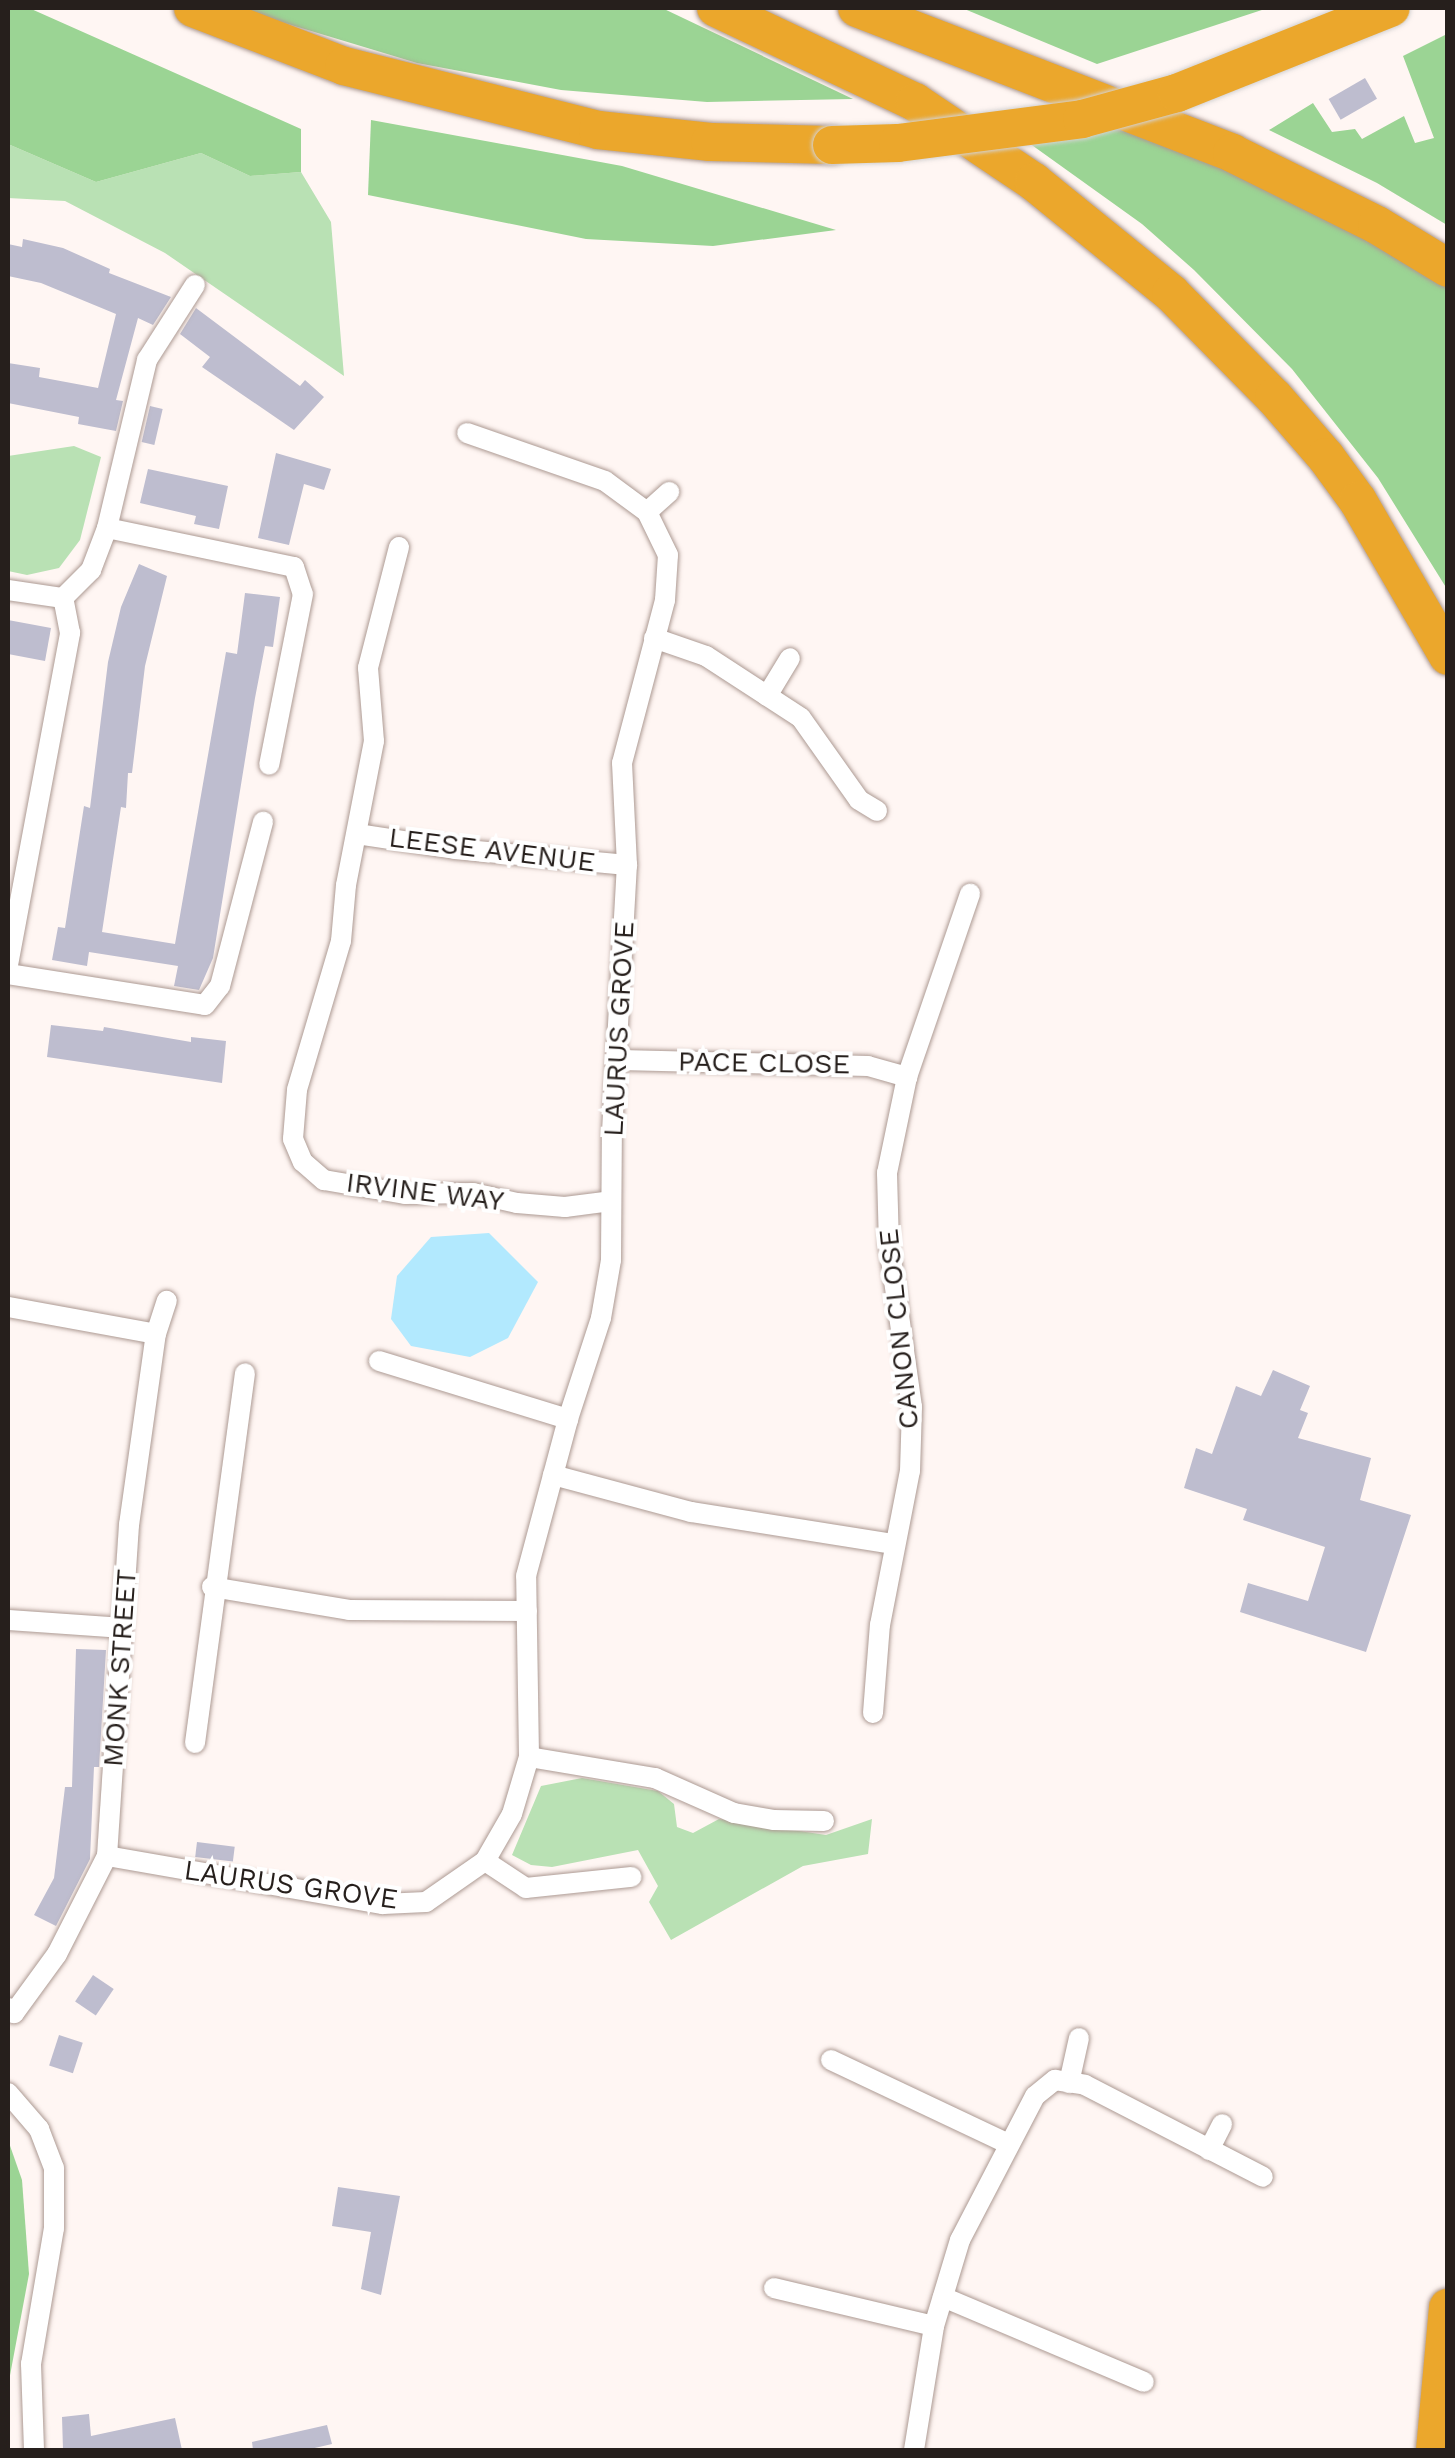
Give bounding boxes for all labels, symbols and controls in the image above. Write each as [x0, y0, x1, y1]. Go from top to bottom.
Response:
street label: LEESE AVENUE [386, 821, 598, 879]
street label: LAURUS GROVE [597, 920, 641, 1138]
street label: PACE CLOSE [678, 1045, 850, 1081]
street label: IRVINE WAY [344, 1166, 506, 1218]
street label: CANON CLOSE [872, 1227, 926, 1431]
street label: MONK STREET [96, 1568, 144, 1768]
street label: LAURUS GROVE [182, 1853, 400, 1917]

